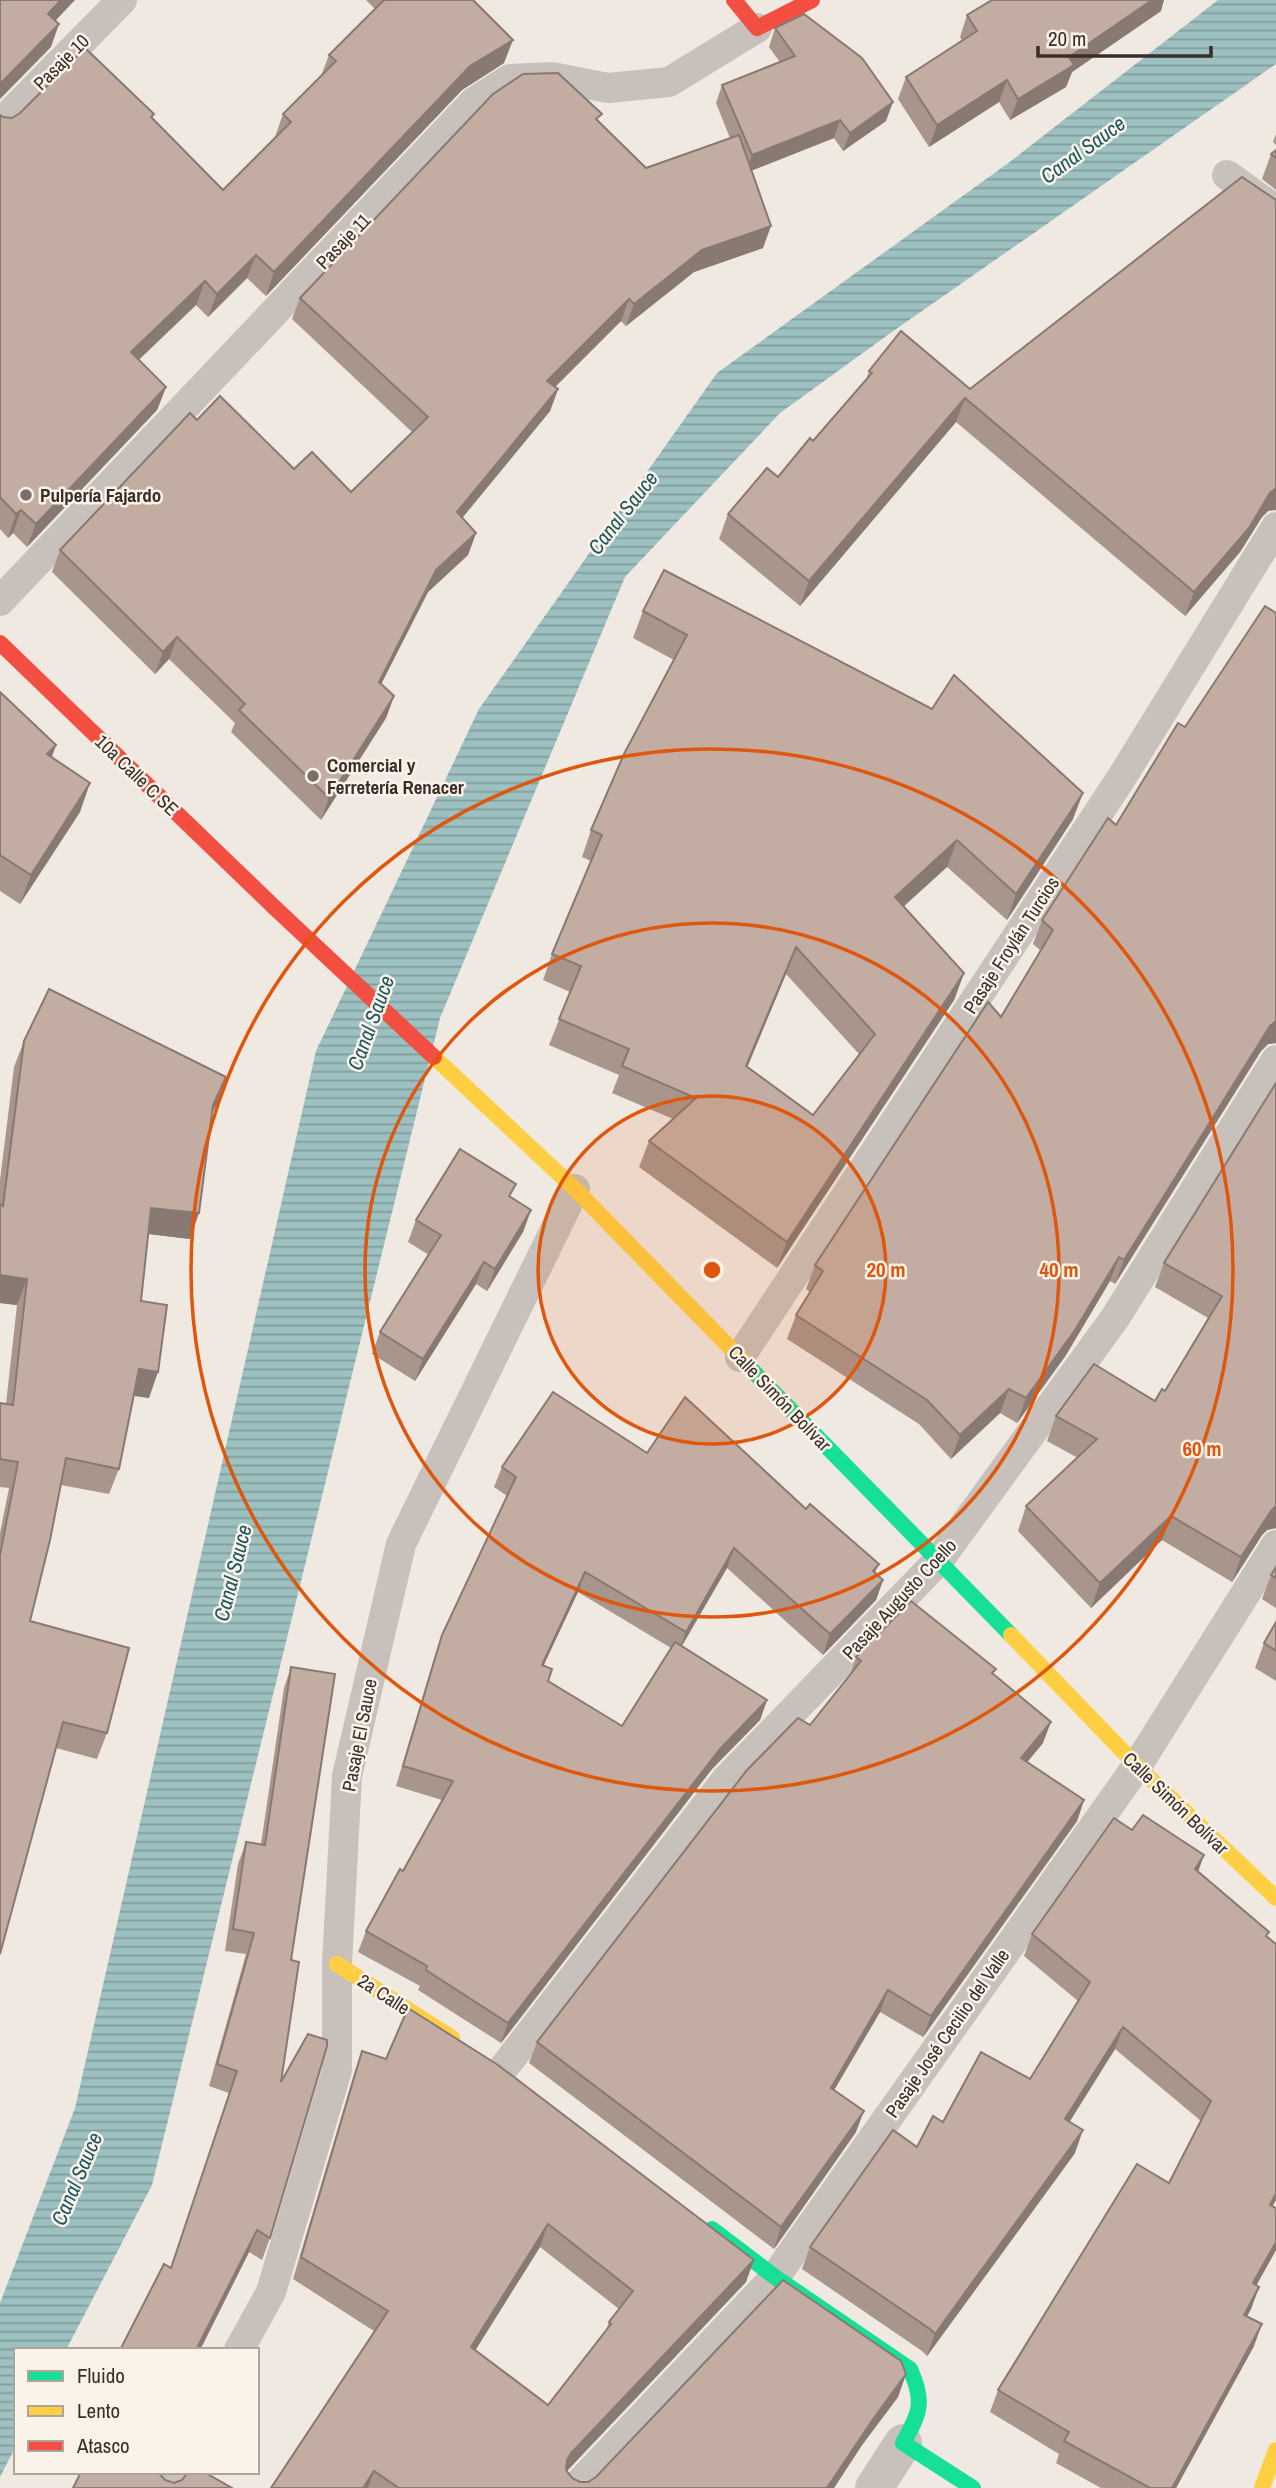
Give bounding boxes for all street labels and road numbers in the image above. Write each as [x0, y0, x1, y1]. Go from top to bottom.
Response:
street label: Pasaje 10 [27, 28, 95, 96]
street label: Pasaje 11 [310, 207, 376, 275]
street label: 10a Calle C SE [90, 729, 184, 821]
street label: Pasaje Froylán Turcios [957, 871, 1065, 1019]
street label: Calle Simón Bolívar [723, 1339, 838, 1457]
street label: Pasaje Augusto Coello [836, 1533, 962, 1665]
street label: Pasaje El Sauce [335, 1676, 383, 1794]
street label: Calle Simón Bolívar [1117, 1746, 1235, 1861]
street label: Pasaje José Cecilio del Valle [879, 1943, 1015, 2123]
street label: 2a Calle [353, 1968, 415, 2020]

